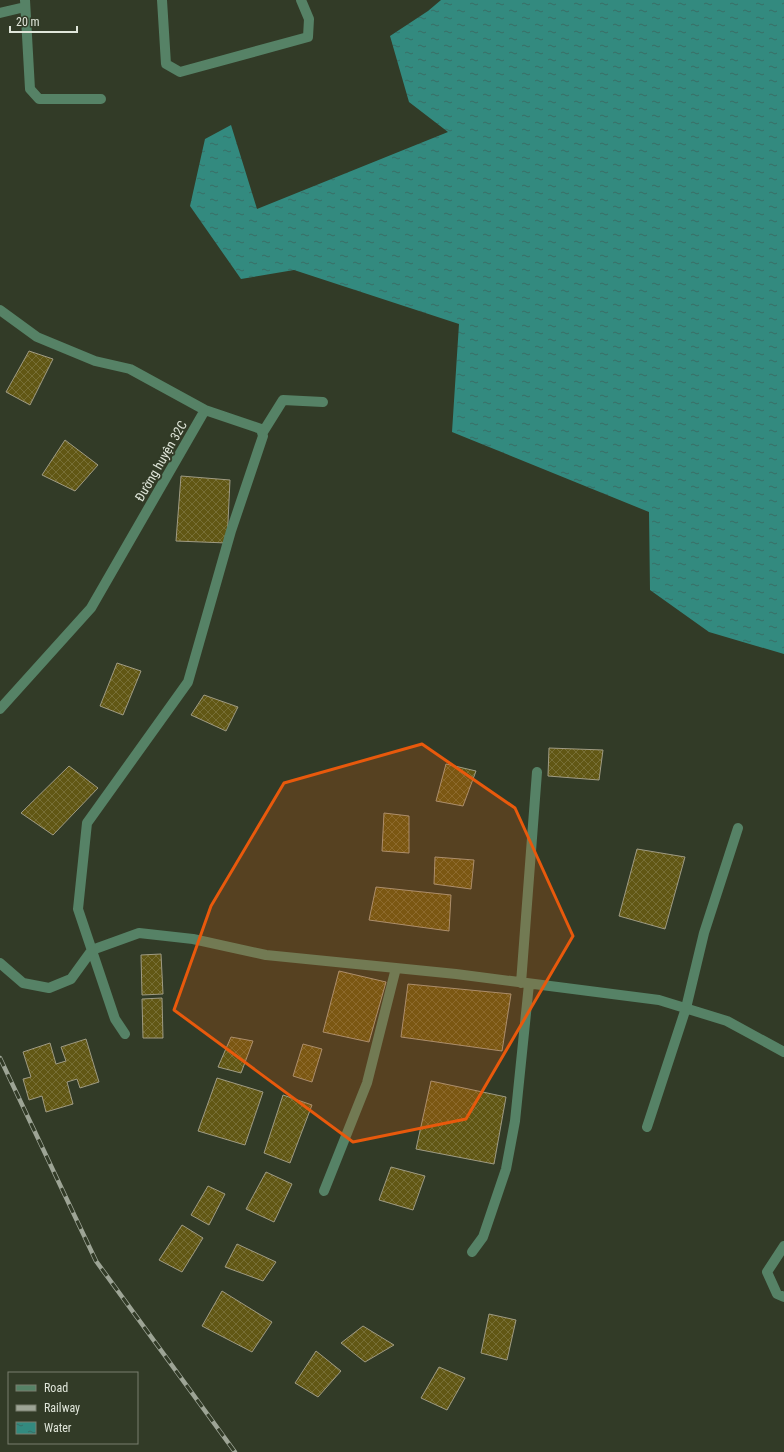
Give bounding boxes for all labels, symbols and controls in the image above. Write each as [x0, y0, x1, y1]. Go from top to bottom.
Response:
scale bar [10, 8, 77, 34]
text: 20 m [16, 15, 40, 29]
street label: Đường huyện 32C [132, 418, 190, 504]
legend [8, 1372, 138, 1444]
text: Road [44, 1381, 68, 1395]
text: Railway [44, 1401, 80, 1415]
text: Water [44, 1421, 72, 1435]

